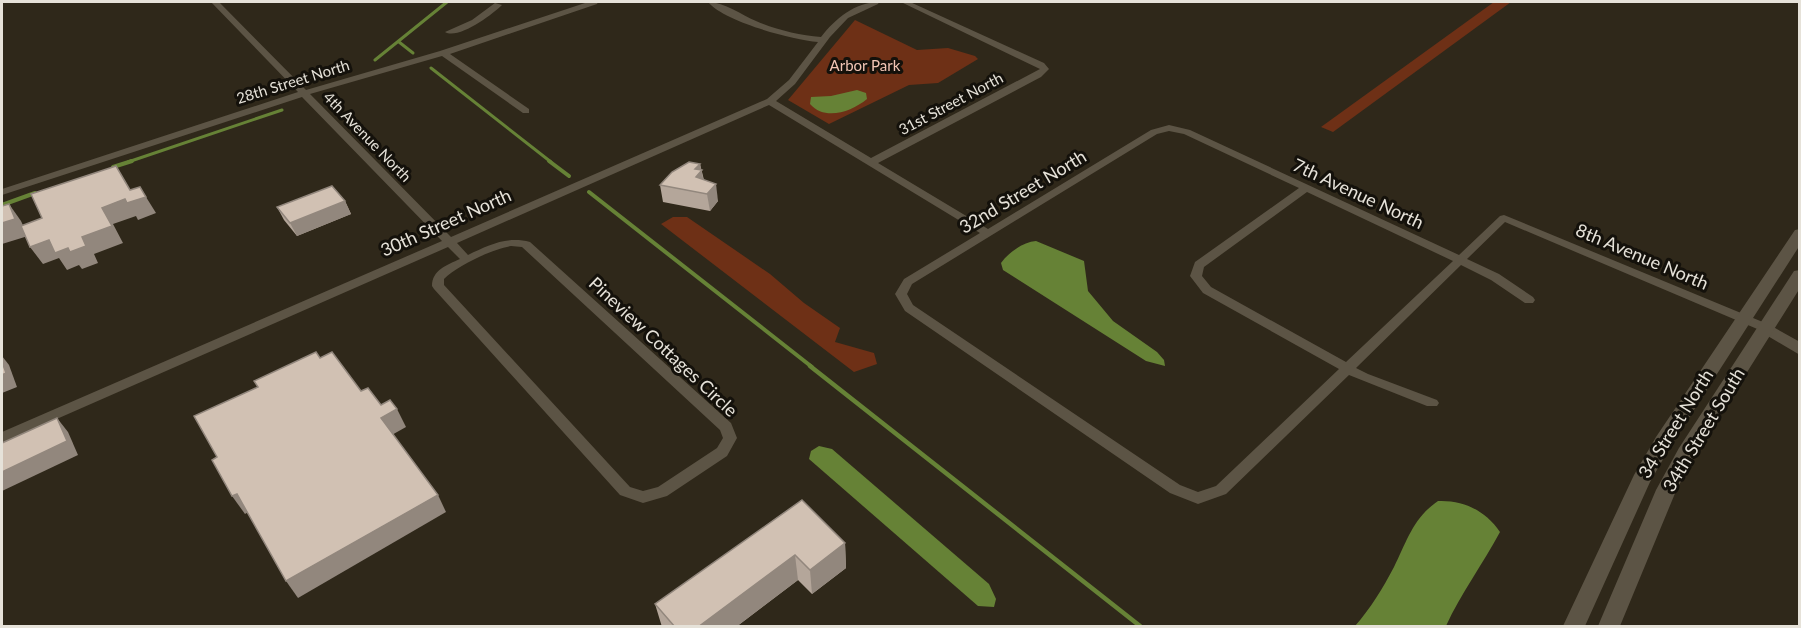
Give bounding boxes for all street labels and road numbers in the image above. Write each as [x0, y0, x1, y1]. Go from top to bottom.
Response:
street label: 28th Street North [234, 55, 351, 107]
street label: 31st Street North [895, 68, 1006, 138]
street label: 4th Avenue North [320, 88, 415, 185]
street label: 32nd Street North [955, 145, 1090, 238]
street label: 7th Avenue North [1289, 153, 1427, 233]
street label: 30th Street North [377, 183, 514, 261]
street label: 8th Avenue North [1573, 218, 1712, 294]
street label: Pineview Cottages Circle [585, 272, 742, 421]
street label: 34th Street South [1658, 364, 1749, 495]
street label: 34 Street North [1633, 365, 1717, 482]

